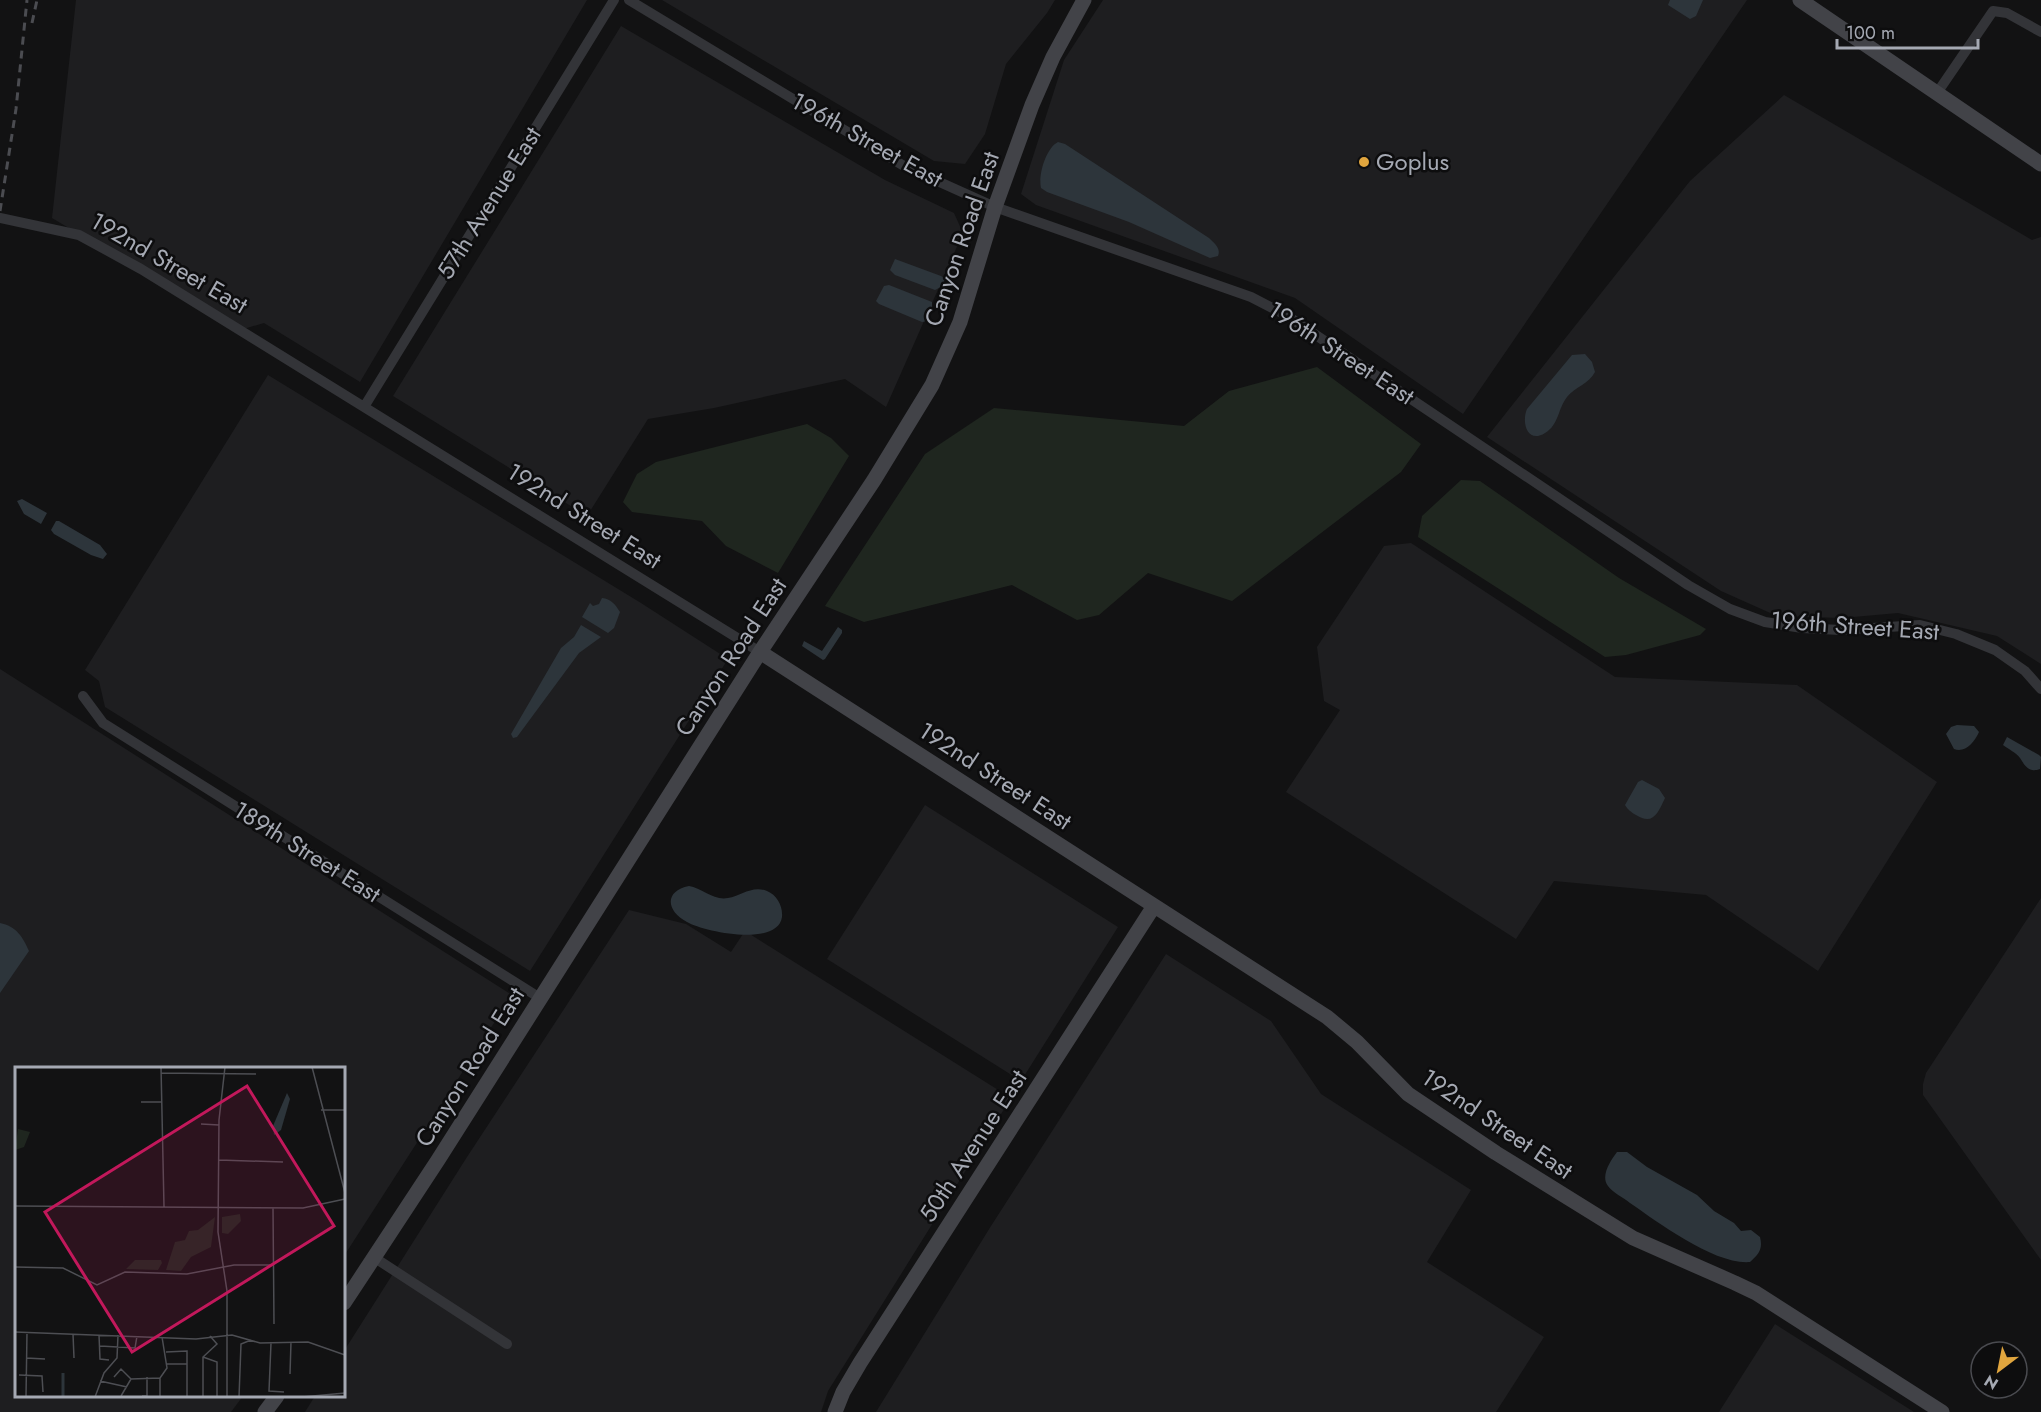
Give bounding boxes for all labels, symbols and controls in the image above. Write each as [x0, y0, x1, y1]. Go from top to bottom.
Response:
scale bar [1837, 12, 1978, 50]
text: 100 m [1846, 20, 1895, 46]
street label: 196th Street East [785, 83, 950, 196]
street label: 57th Avenue East [428, 120, 550, 286]
place label: Goplus [1376, 144, 1449, 179]
street label: Canyon Road East [915, 147, 1008, 331]
marker: Goplus [1357, 155, 1371, 169]
street label: 192nd Street East [84, 203, 255, 322]
street label: 196th Street East [1261, 292, 1422, 413]
street label: 192nd Street East [500, 454, 669, 577]
street label: Canyon Road East [666, 570, 795, 743]
street label: 196th Street East [1770, 602, 1941, 649]
street label: 192nd Street East [912, 713, 1079, 838]
street label: 189th Street East [227, 792, 388, 911]
street label: Canyon Road East [406, 980, 533, 1153]
street label: 192nd Street East [1414, 1060, 1580, 1188]
street label: 50th Avenue East [910, 1062, 1035, 1229]
inset map [15, 1067, 345, 1397]
north arrow [1969, 1340, 2029, 1400]
text: N [1980, 1369, 2003, 1395]

